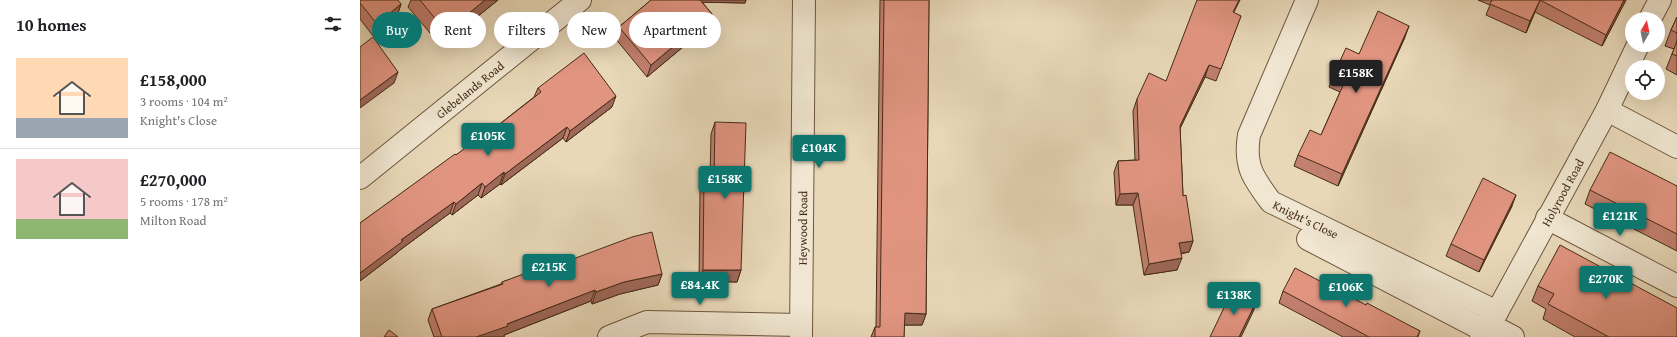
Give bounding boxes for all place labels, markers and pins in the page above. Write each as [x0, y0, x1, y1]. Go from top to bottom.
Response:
pin: £158K [1328, 60, 1384, 94]
pin: £105K [460, 123, 516, 157]
pin: £104K [791, 135, 847, 169]
pin: £158K [697, 166, 753, 200]
pin: £121K [1592, 203, 1648, 237]
pin: £215K [521, 254, 577, 288]
pin: £270K [1578, 266, 1634, 300]
pin: £84.4K [667, 272, 733, 306]
pin: £106K [1318, 274, 1374, 308]
pin: £138K [1206, 282, 1262, 316]

